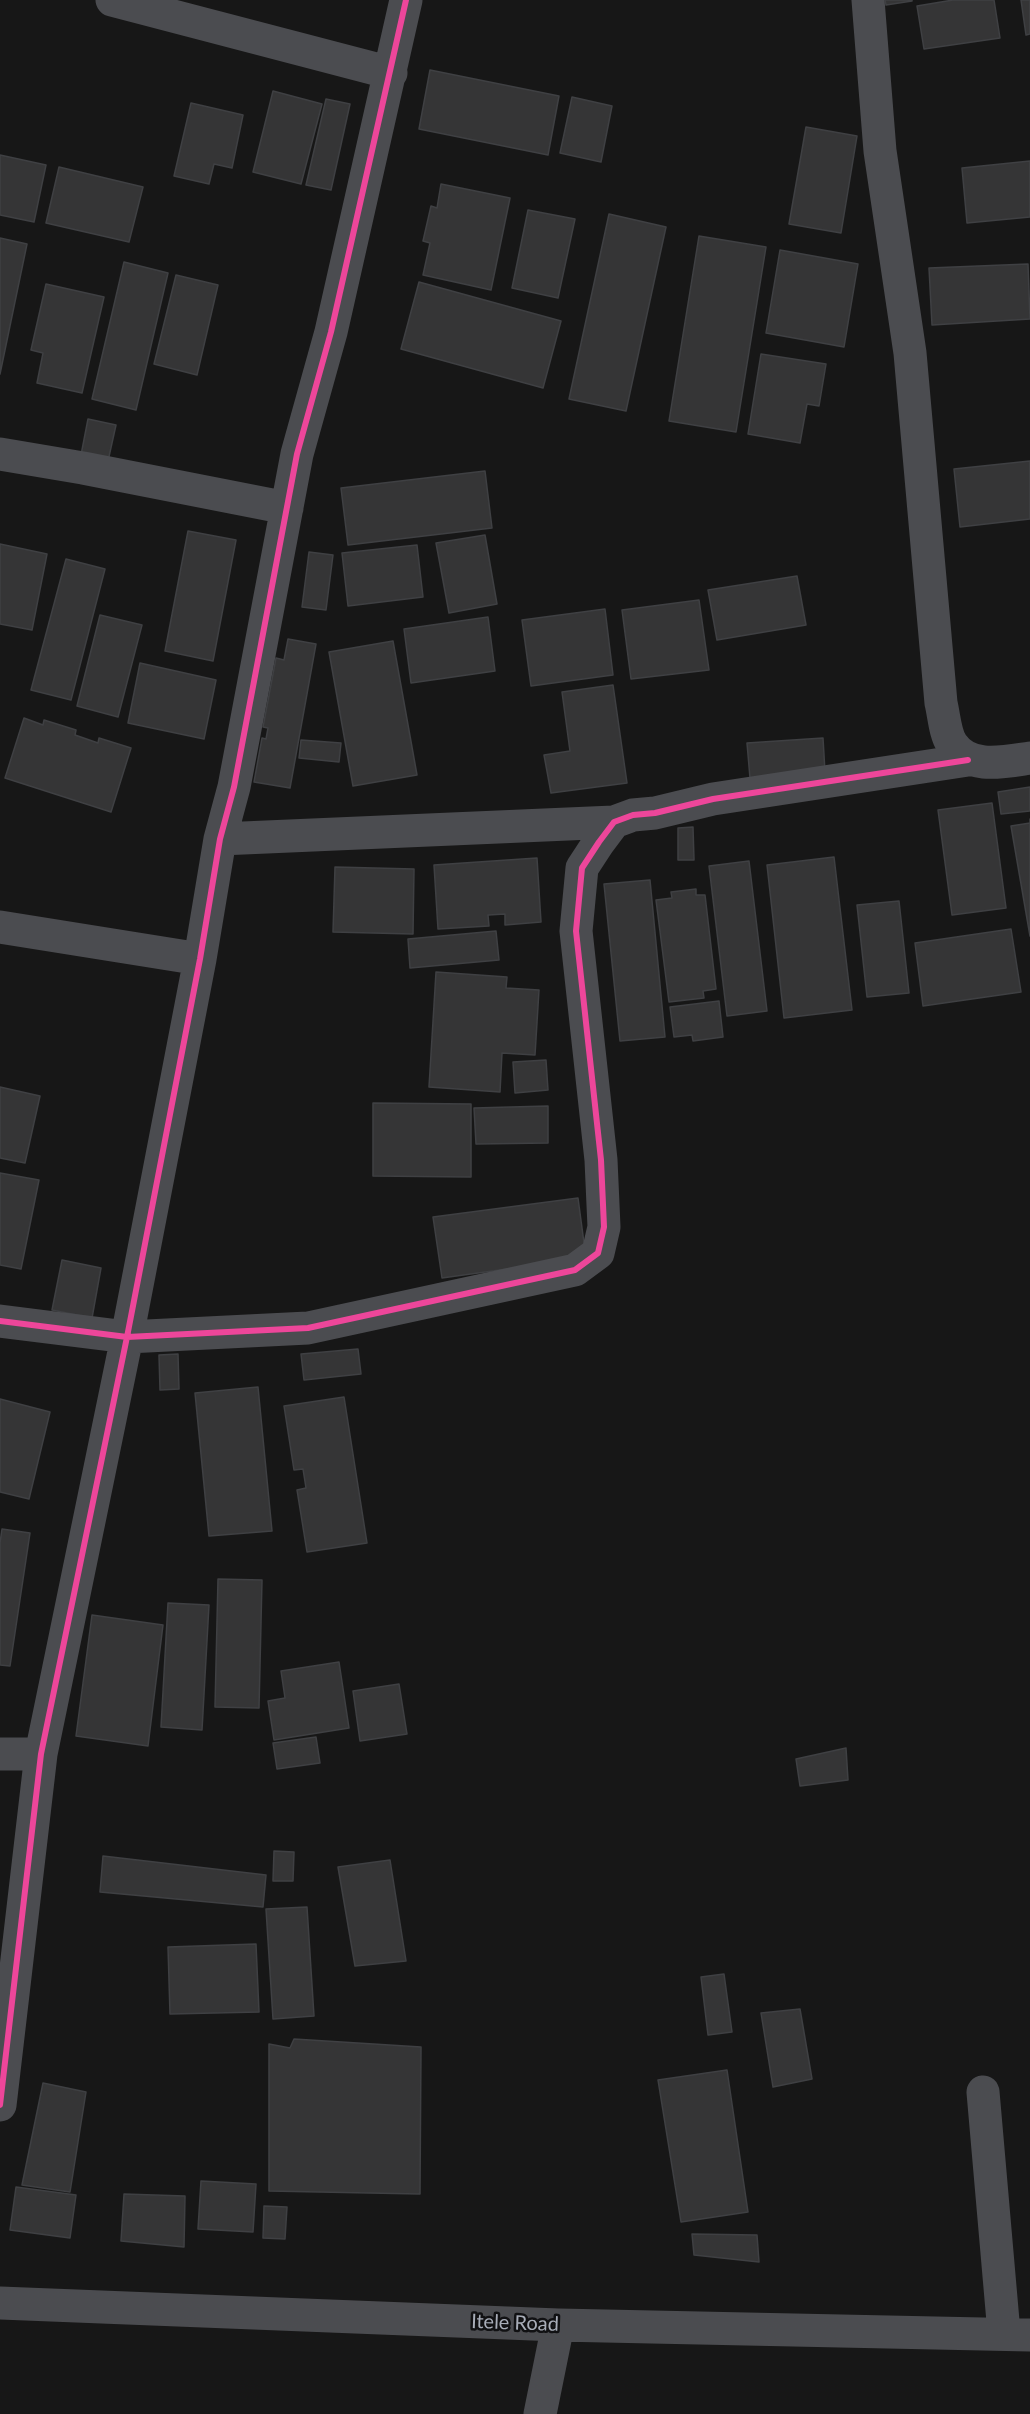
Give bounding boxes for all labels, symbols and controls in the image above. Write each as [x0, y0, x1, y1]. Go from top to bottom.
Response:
street label: Itele Road [471, 2309, 559, 2337]

